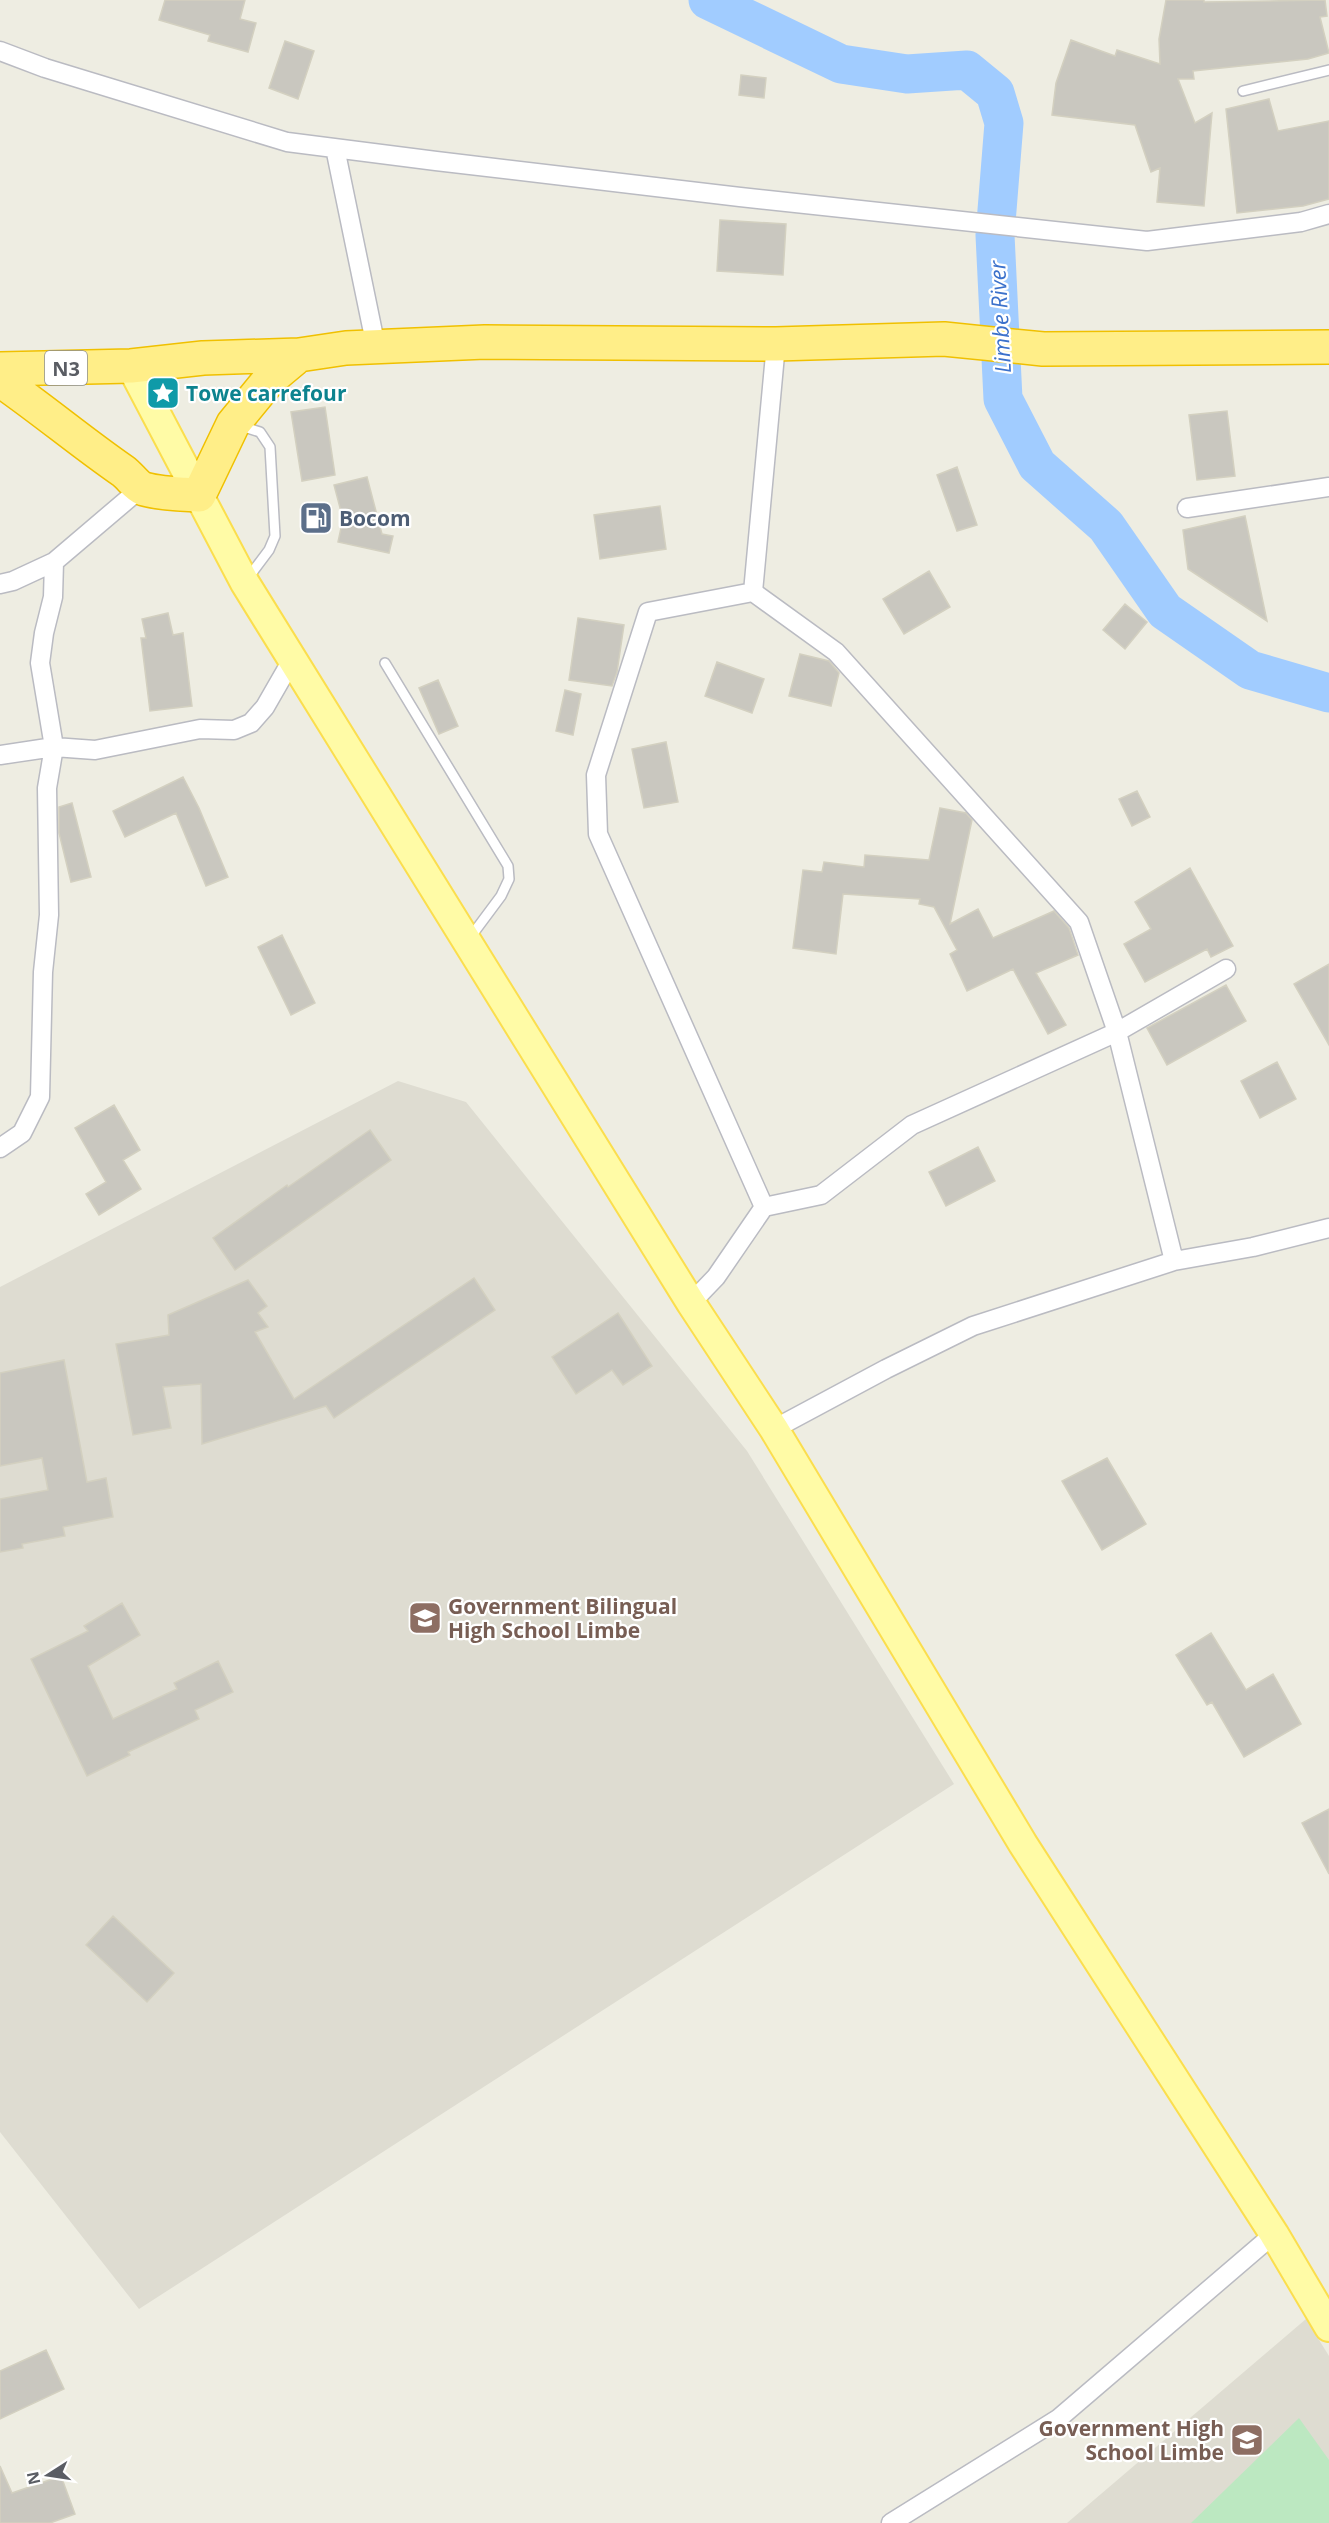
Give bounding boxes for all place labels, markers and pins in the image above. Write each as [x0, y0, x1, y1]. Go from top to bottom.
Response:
place icon: Towe carrefour [145, 375, 181, 411]
place label: Towe carrefour [186, 379, 347, 407]
fuel station icon: Bocom [298, 500, 334, 536]
place label: Bocom [339, 504, 411, 532]
place label: Government Bilingual High School Limbe [448, 1592, 677, 1644]
school or university icon: Government Bilingual High School Limbe [407, 1600, 443, 1636]
place label: Government High School Limbe [1039, 2414, 1224, 2466]
school or university icon: Government High School Limbe [1229, 2422, 1265, 2458]

